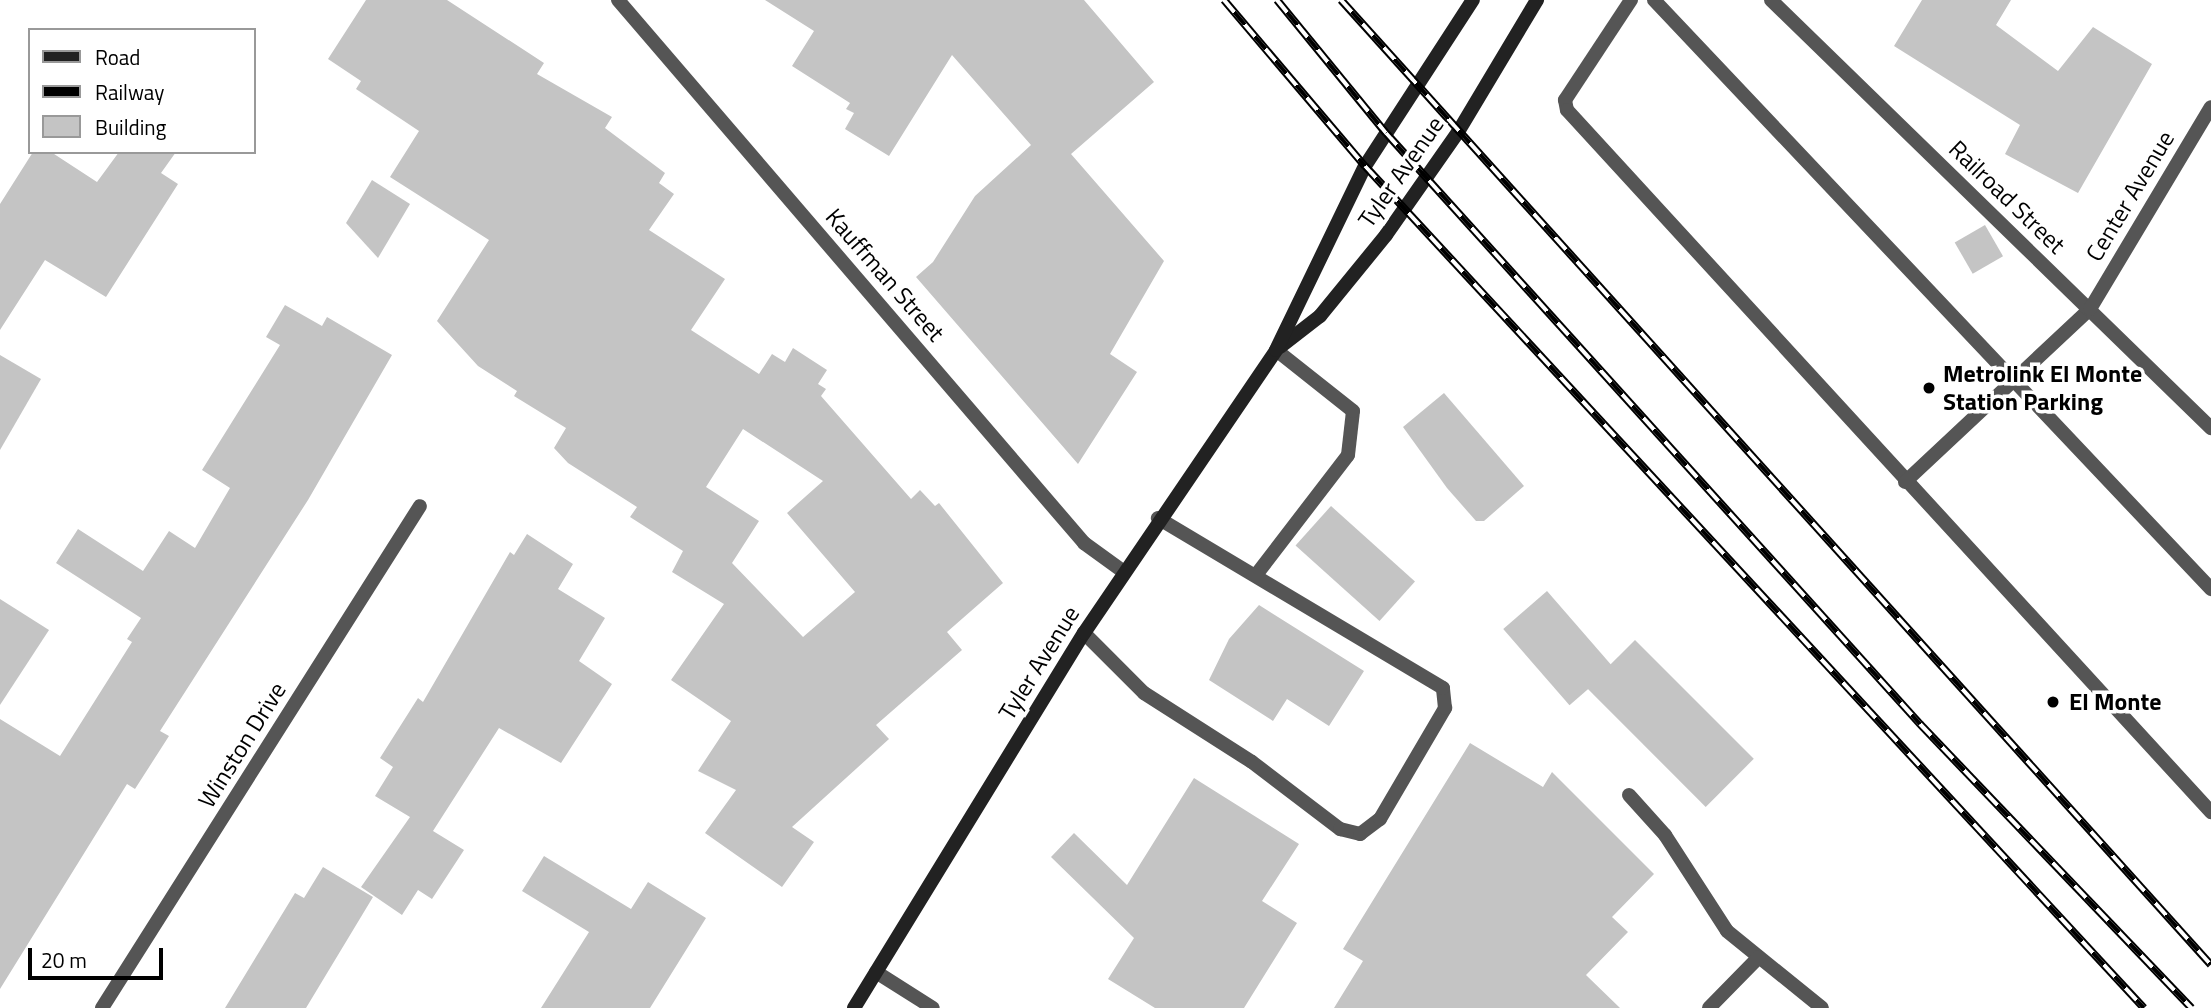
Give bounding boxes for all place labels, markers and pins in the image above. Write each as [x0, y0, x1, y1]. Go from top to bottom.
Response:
place label: Metrolink El Monte Station Parking [1943, 360, 2142, 416]
marker: Metrolink El Monte Station Parking [1921, 380, 1937, 396]
place label: El Monte [2069, 688, 2162, 716]
marker: El Monte [2043, 692, 2063, 712]

